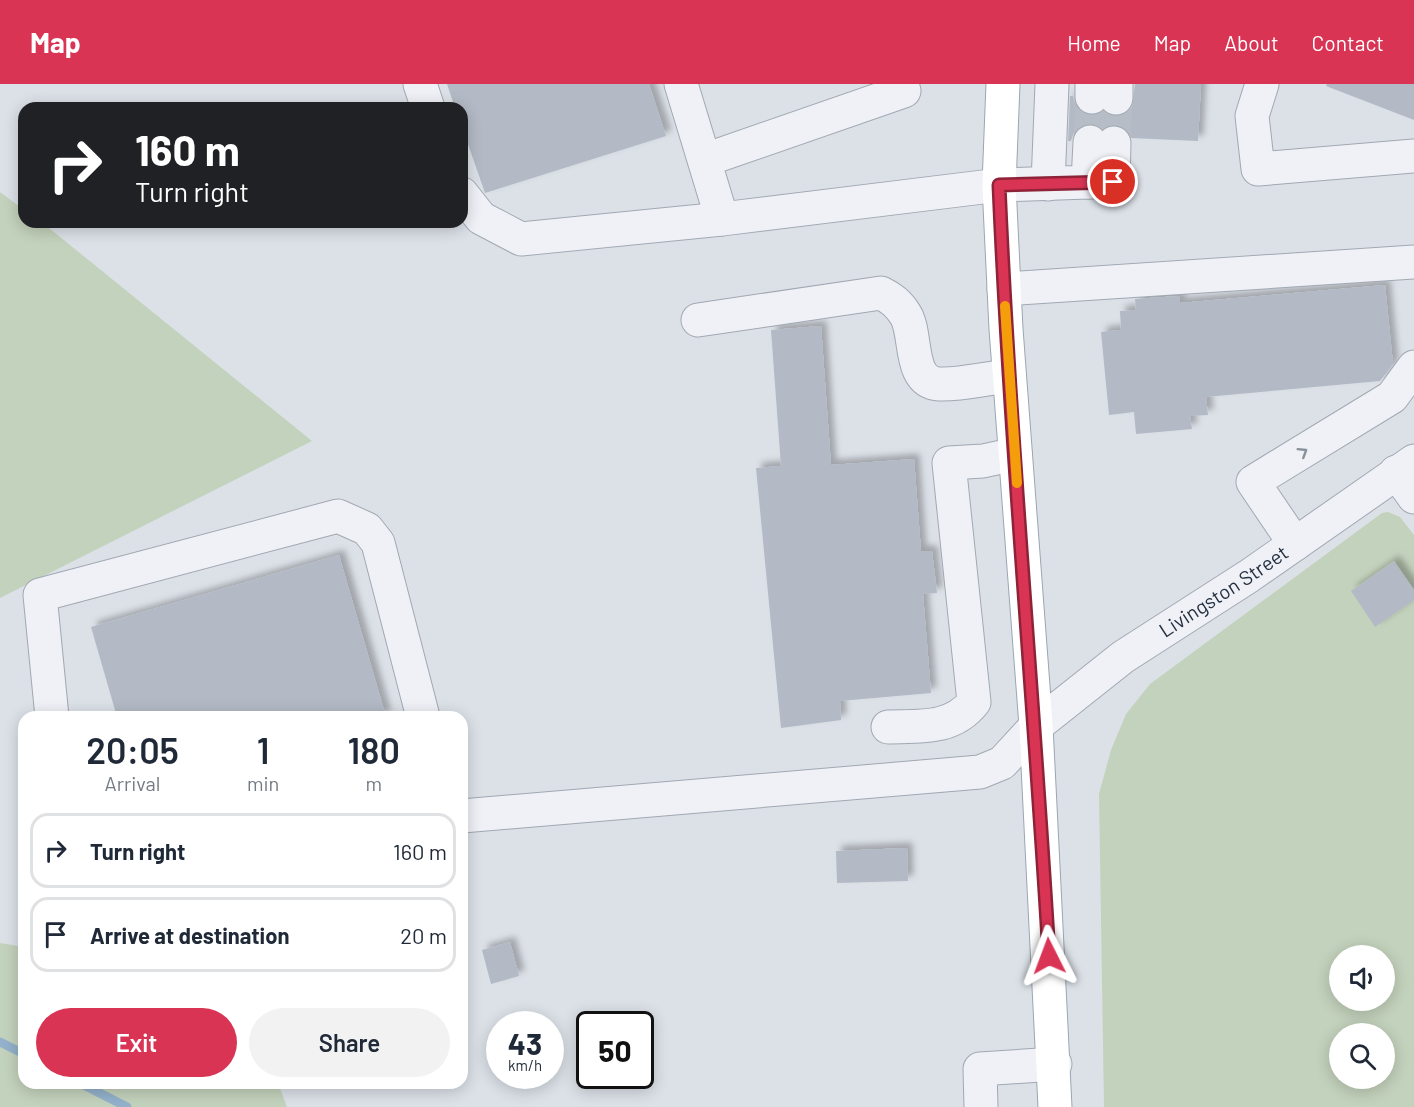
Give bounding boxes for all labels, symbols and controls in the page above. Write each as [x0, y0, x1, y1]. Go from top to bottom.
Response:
text: Map [30, 25, 81, 59]
text: Home [1067, 30, 1121, 55]
text: Map [1154, 30, 1191, 55]
text: About [1224, 30, 1279, 55]
text: Contact [1312, 30, 1384, 55]
text: 160 m [135, 124, 240, 174]
icon: right [36, 126, 114, 204]
pin [1087, 156, 1138, 207]
icon: arrive [1096, 165, 1129, 198]
text: Turn right [135, 175, 249, 207]
one-way arrow [1297, 447, 1307, 459]
street label: Livingston Street [1154, 540, 1292, 642]
text: 20:05 [86, 728, 179, 771]
text: 1 [257, 728, 269, 771]
text: 180 [347, 728, 400, 771]
text: Arrival [105, 771, 160, 795]
text: min [247, 771, 279, 795]
text: m [365, 771, 382, 795]
icon: right [39, 834, 72, 867]
text: Turn right [90, 838, 185, 864]
text: 160 m [393, 838, 447, 864]
icon: arrive [39, 918, 72, 951]
text: Arrive at destination [90, 922, 289, 948]
text: 20 m [400, 922, 447, 948]
position arrow [1017, 924, 1081, 988]
map controls [1329, 945, 1395, 1089]
button: sound [1329, 945, 1395, 1011]
button: Exit [36, 1008, 237, 1077]
button: Share [249, 1008, 450, 1077]
speed limit sign: 50 [576, 1011, 654, 1089]
button: search [1329, 1023, 1395, 1089]
text: 43 [508, 1025, 542, 1061]
text: km/h [508, 1056, 542, 1074]

